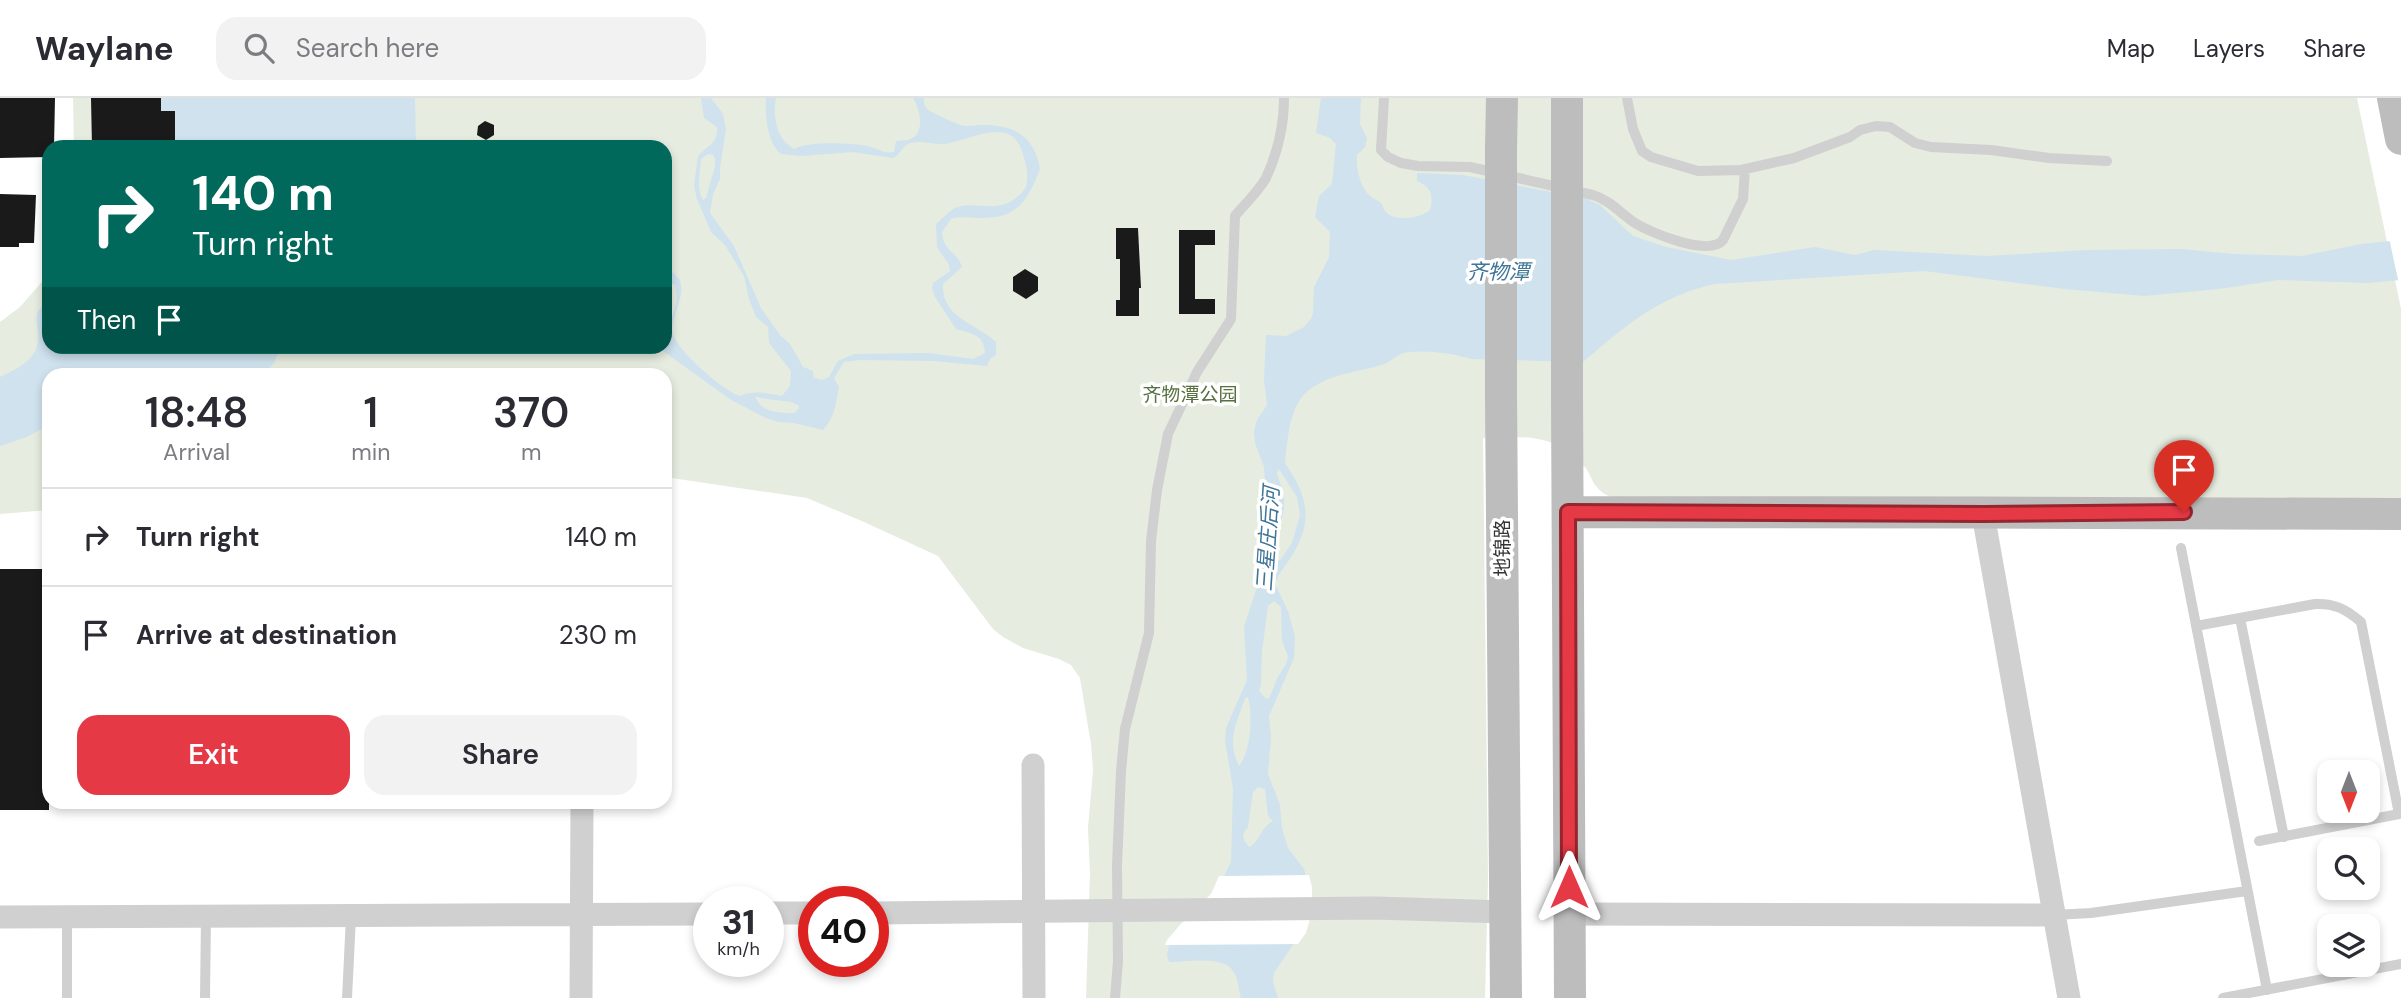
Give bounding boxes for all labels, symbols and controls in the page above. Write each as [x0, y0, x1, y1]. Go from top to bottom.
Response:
search box [216, 17, 706, 80]
text: Waylane [35, 27, 174, 70]
icon: search [240, 29, 278, 67]
text: Search here [296, 31, 439, 65]
text: Map [2107, 33, 2155, 64]
text: Layers [2193, 33, 2265, 64]
text: Share [2303, 33, 2366, 64]
text: 140 m [192, 161, 334, 225]
icon: right [77, 168, 168, 259]
text: Turn right [192, 223, 334, 265]
water label: 齐物潭 [1467, 258, 1533, 286]
icon: arrive [150, 301, 188, 339]
text: Then [77, 303, 136, 337]
park label: 齐物潭公园 [1142, 382, 1238, 407]
text: 18:48 [145, 385, 249, 440]
text: 1 [364, 385, 378, 440]
text: 370 [493, 385, 569, 440]
text: Arrival [163, 437, 230, 467]
text: min [351, 437, 390, 467]
text: m [521, 437, 541, 467]
pin [2154, 440, 2214, 512]
icon: arrive [2165, 451, 2203, 489]
water label: 三星庄后河 [1250, 482, 1286, 592]
icon: right [77, 518, 115, 556]
street label: 地锦路 [1490, 519, 1515, 577]
text: Turn right [136, 520, 260, 554]
text: 140 m [565, 520, 637, 554]
icon: arrive [77, 616, 115, 654]
text: Arrive at destination [136, 618, 397, 652]
text: 230 m [559, 618, 637, 652]
button: Exit [77, 715, 350, 795]
button: Share [364, 715, 637, 795]
north arrow [2317, 760, 2380, 822]
map controls [2317, 760, 2380, 977]
button: search [2317, 837, 2380, 900]
position arrow [1532, 850, 1606, 924]
speed limit sign: 40 [798, 886, 889, 977]
text: 31 [722, 899, 755, 945]
button: layers [2317, 914, 2380, 977]
text: km/h [717, 937, 760, 961]

